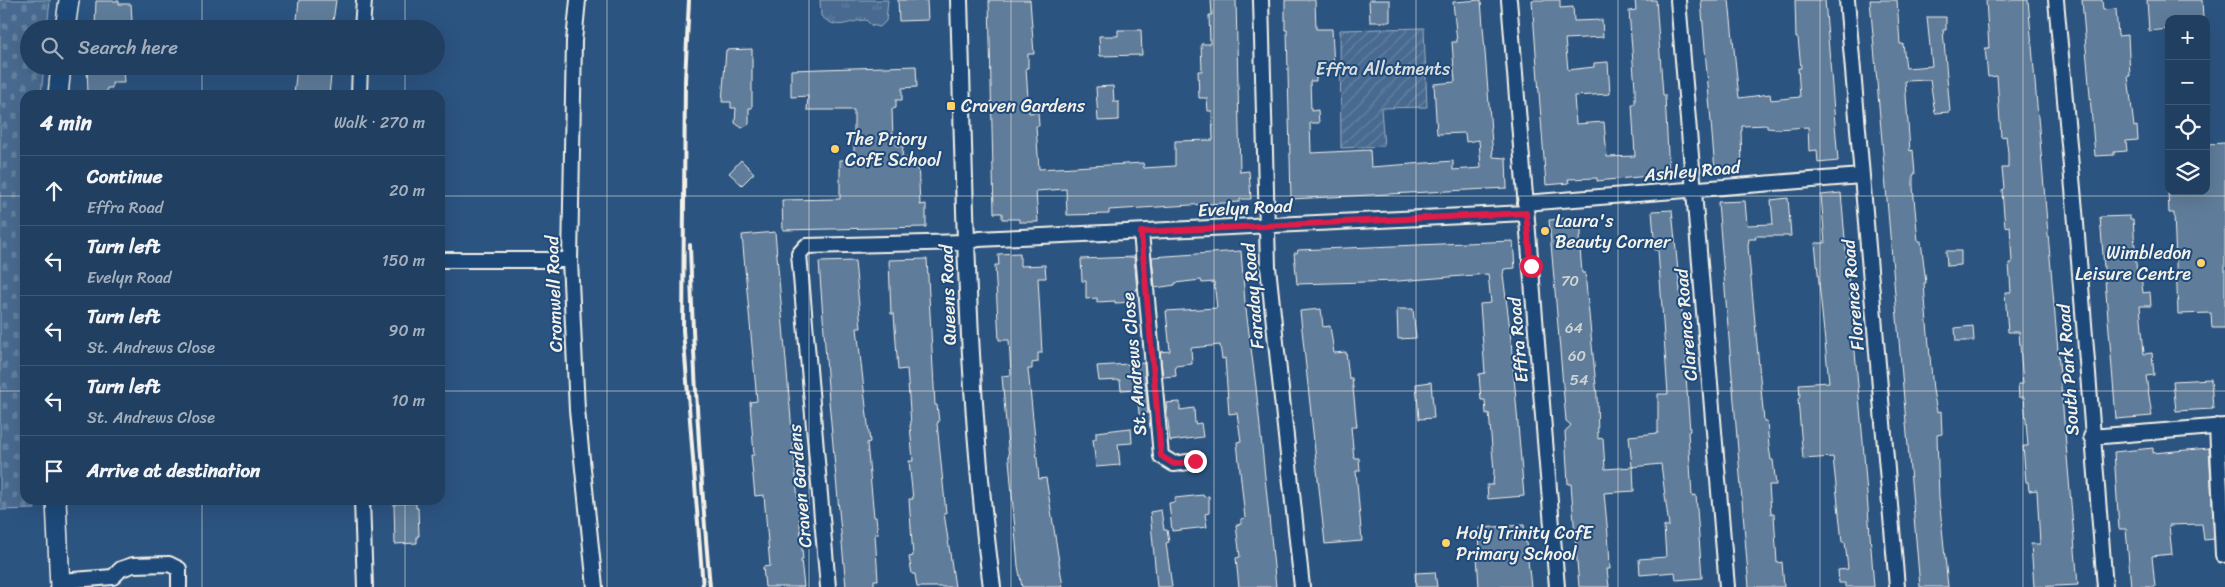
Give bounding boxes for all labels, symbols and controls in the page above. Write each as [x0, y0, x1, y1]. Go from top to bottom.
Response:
map controls [2165, 15, 2210, 195]
button: + [2165, 15, 2210, 60]
search box [20, 20, 445, 75]
text: Search here [78, 31, 178, 64]
icon: search [38, 34, 66, 62]
park label: Effra Allotments [1316, 53, 1451, 85]
button: − [2165, 60, 2210, 105]
place label: Craven Gardens [961, 90, 1086, 122]
marker: Craven Gardens [945, 100, 957, 112]
text: 4 min [40, 104, 92, 142]
button: locate [2165, 105, 2210, 150]
text: Walk · 270 m [334, 108, 425, 137]
place label: The Priory CofE School [845, 123, 942, 176]
marker: The Priory CofE School [829, 143, 841, 155]
button: layers [2165, 150, 2210, 195]
street label: Ashley Road [1642, 151, 1743, 191]
text: Continue [87, 160, 163, 193]
text: 20 m [389, 176, 425, 205]
icon: ahead [40, 177, 68, 205]
street label: Evelyn Road [1197, 189, 1295, 226]
text: Effra Road [87, 193, 163, 222]
place label: Laura's Beauty Corner [1555, 205, 1672, 258]
marker: Laura's Beauty Corner [1539, 225, 1551, 237]
text: Turn left [87, 230, 160, 263]
street label: Cromwell Road [536, 234, 572, 353]
street label: Florence Road [1832, 237, 1874, 352]
place label: Wimbledon Leisure Centre [2075, 237, 2191, 290]
street label: Faraday Road [1232, 240, 1274, 350]
street label: Queens Road [930, 243, 966, 346]
text: 150 m [382, 246, 425, 275]
icon: left [40, 247, 68, 275]
route start [1520, 255, 1543, 278]
marker: Wimbledon Leisure Centre [2195, 257, 2207, 269]
text: Evelyn Road [87, 263, 171, 292]
street label: Clarence Road [1665, 266, 1707, 383]
house number: 70 [1561, 268, 1579, 294]
street label: St. Andrews Close [1112, 291, 1156, 437]
street label: Effra Road [1498, 294, 1538, 384]
text: Turn left [87, 300, 160, 333]
street label: South Park Road [2047, 302, 2089, 437]
house number: 64 [1565, 315, 1583, 341]
text: 90 m [389, 316, 425, 345]
icon: left [40, 317, 68, 345]
text: St. Andrews Close [87, 333, 215, 362]
house number: 60 [1568, 343, 1586, 369]
house number: 54 [1570, 367, 1588, 393]
text: Turn left [87, 370, 160, 403]
text: 10 m [392, 386, 425, 415]
icon: left [40, 387, 68, 415]
text: St. Andrews Close [87, 403, 215, 432]
street label: Craven Gardens [779, 422, 821, 549]
route end [1184, 450, 1207, 473]
text: Arrive at destination [87, 454, 260, 487]
icon: arrive [40, 457, 68, 485]
place label: Holy Trinity CofE Primary School [1456, 517, 1594, 570]
marker: Holy Trinity CofE Primary School [1440, 537, 1452, 549]

